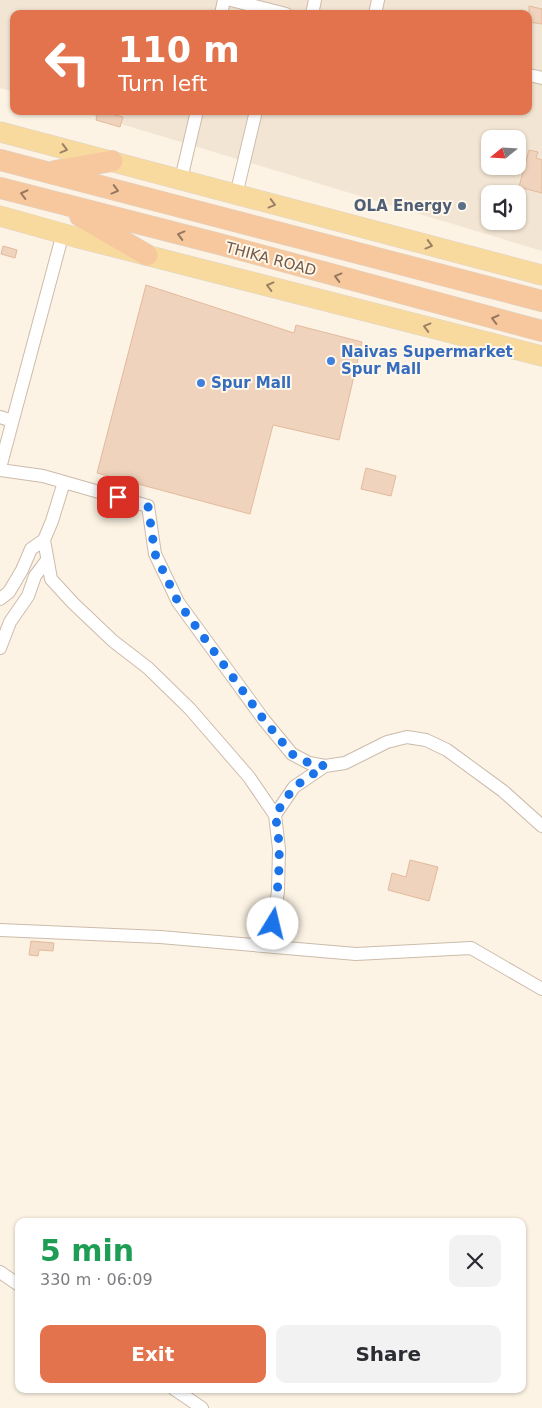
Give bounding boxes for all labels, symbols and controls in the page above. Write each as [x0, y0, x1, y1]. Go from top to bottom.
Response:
icon: left [35, 30, 100, 95]
text: 110 m [118, 30, 240, 70]
text: Turn left [118, 71, 207, 96]
north arrow [481, 130, 526, 175]
map controls [481, 130, 526, 230]
one-way arrow [60, 143, 69, 154]
one-way arrow [110, 185, 118, 195]
button: sound [481, 185, 526, 230]
one-way arrow [19, 189, 28, 200]
place label: OLA Energy [354, 197, 452, 215]
one-way arrow [267, 199, 275, 209]
marker: OLA Energy [456, 200, 468, 212]
one-way arrow [176, 230, 185, 241]
street label: THIKA ROAD [223, 238, 318, 280]
one-way arrow [424, 240, 433, 250]
one-way arrow [333, 272, 342, 283]
one-way arrow [265, 281, 274, 292]
one-way arrow [490, 314, 499, 325]
one-way arrow [424, 322, 432, 332]
place label: Naivas Supermarket Spur Mall [341, 343, 513, 378]
marker: Naivas Supermarket Spur Mall [325, 355, 337, 367]
place label: Spur Mall [211, 374, 291, 392]
marker: Spur Mall [195, 377, 207, 389]
pin [97, 476, 139, 518]
icon: arrive [104, 483, 132, 511]
position arrow [246, 897, 298, 949]
text: 5 min [40, 1233, 134, 1268]
button: close [449, 1235, 501, 1287]
text: 330 m · 06:09 [40, 1270, 153, 1289]
button: Exit [40, 1325, 266, 1383]
button: Share [276, 1325, 501, 1383]

